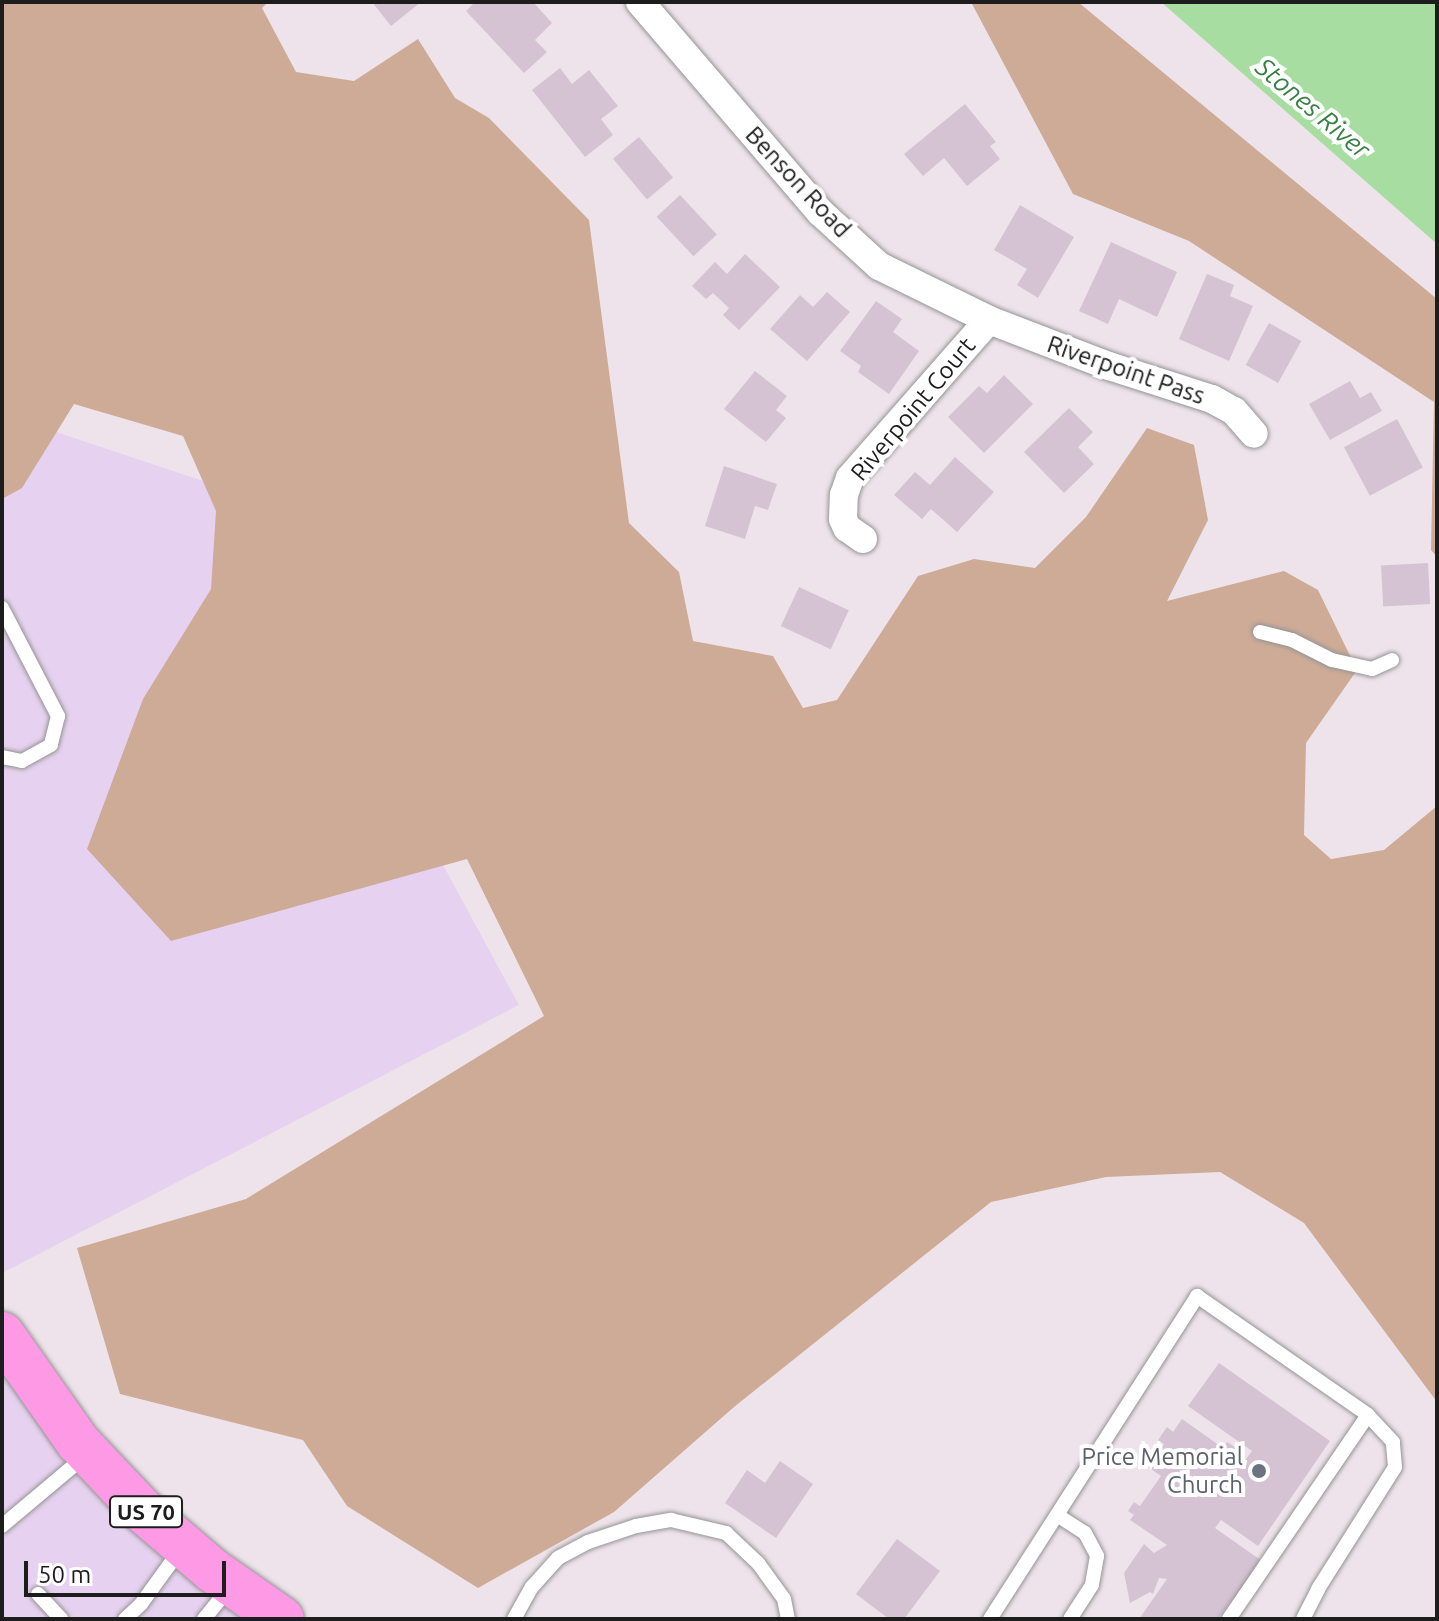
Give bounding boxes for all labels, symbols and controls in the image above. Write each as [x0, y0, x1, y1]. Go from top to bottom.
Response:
water label: Stones River [1250, 51, 1376, 165]
street label: Benson Road [739, 121, 857, 243]
street label: Riverpoint Pass [1043, 330, 1209, 410]
street label: Riverpoint Court [845, 331, 981, 487]
place label: Price Memorial Church [1081, 1443, 1243, 1499]
marker: Price Memorial Church [1250, 1462, 1268, 1480]
road number: US 70 [108, 1494, 184, 1530]
scale bar [28, 1545, 230, 1595]
text: 50 m [38, 1561, 91, 1588]

